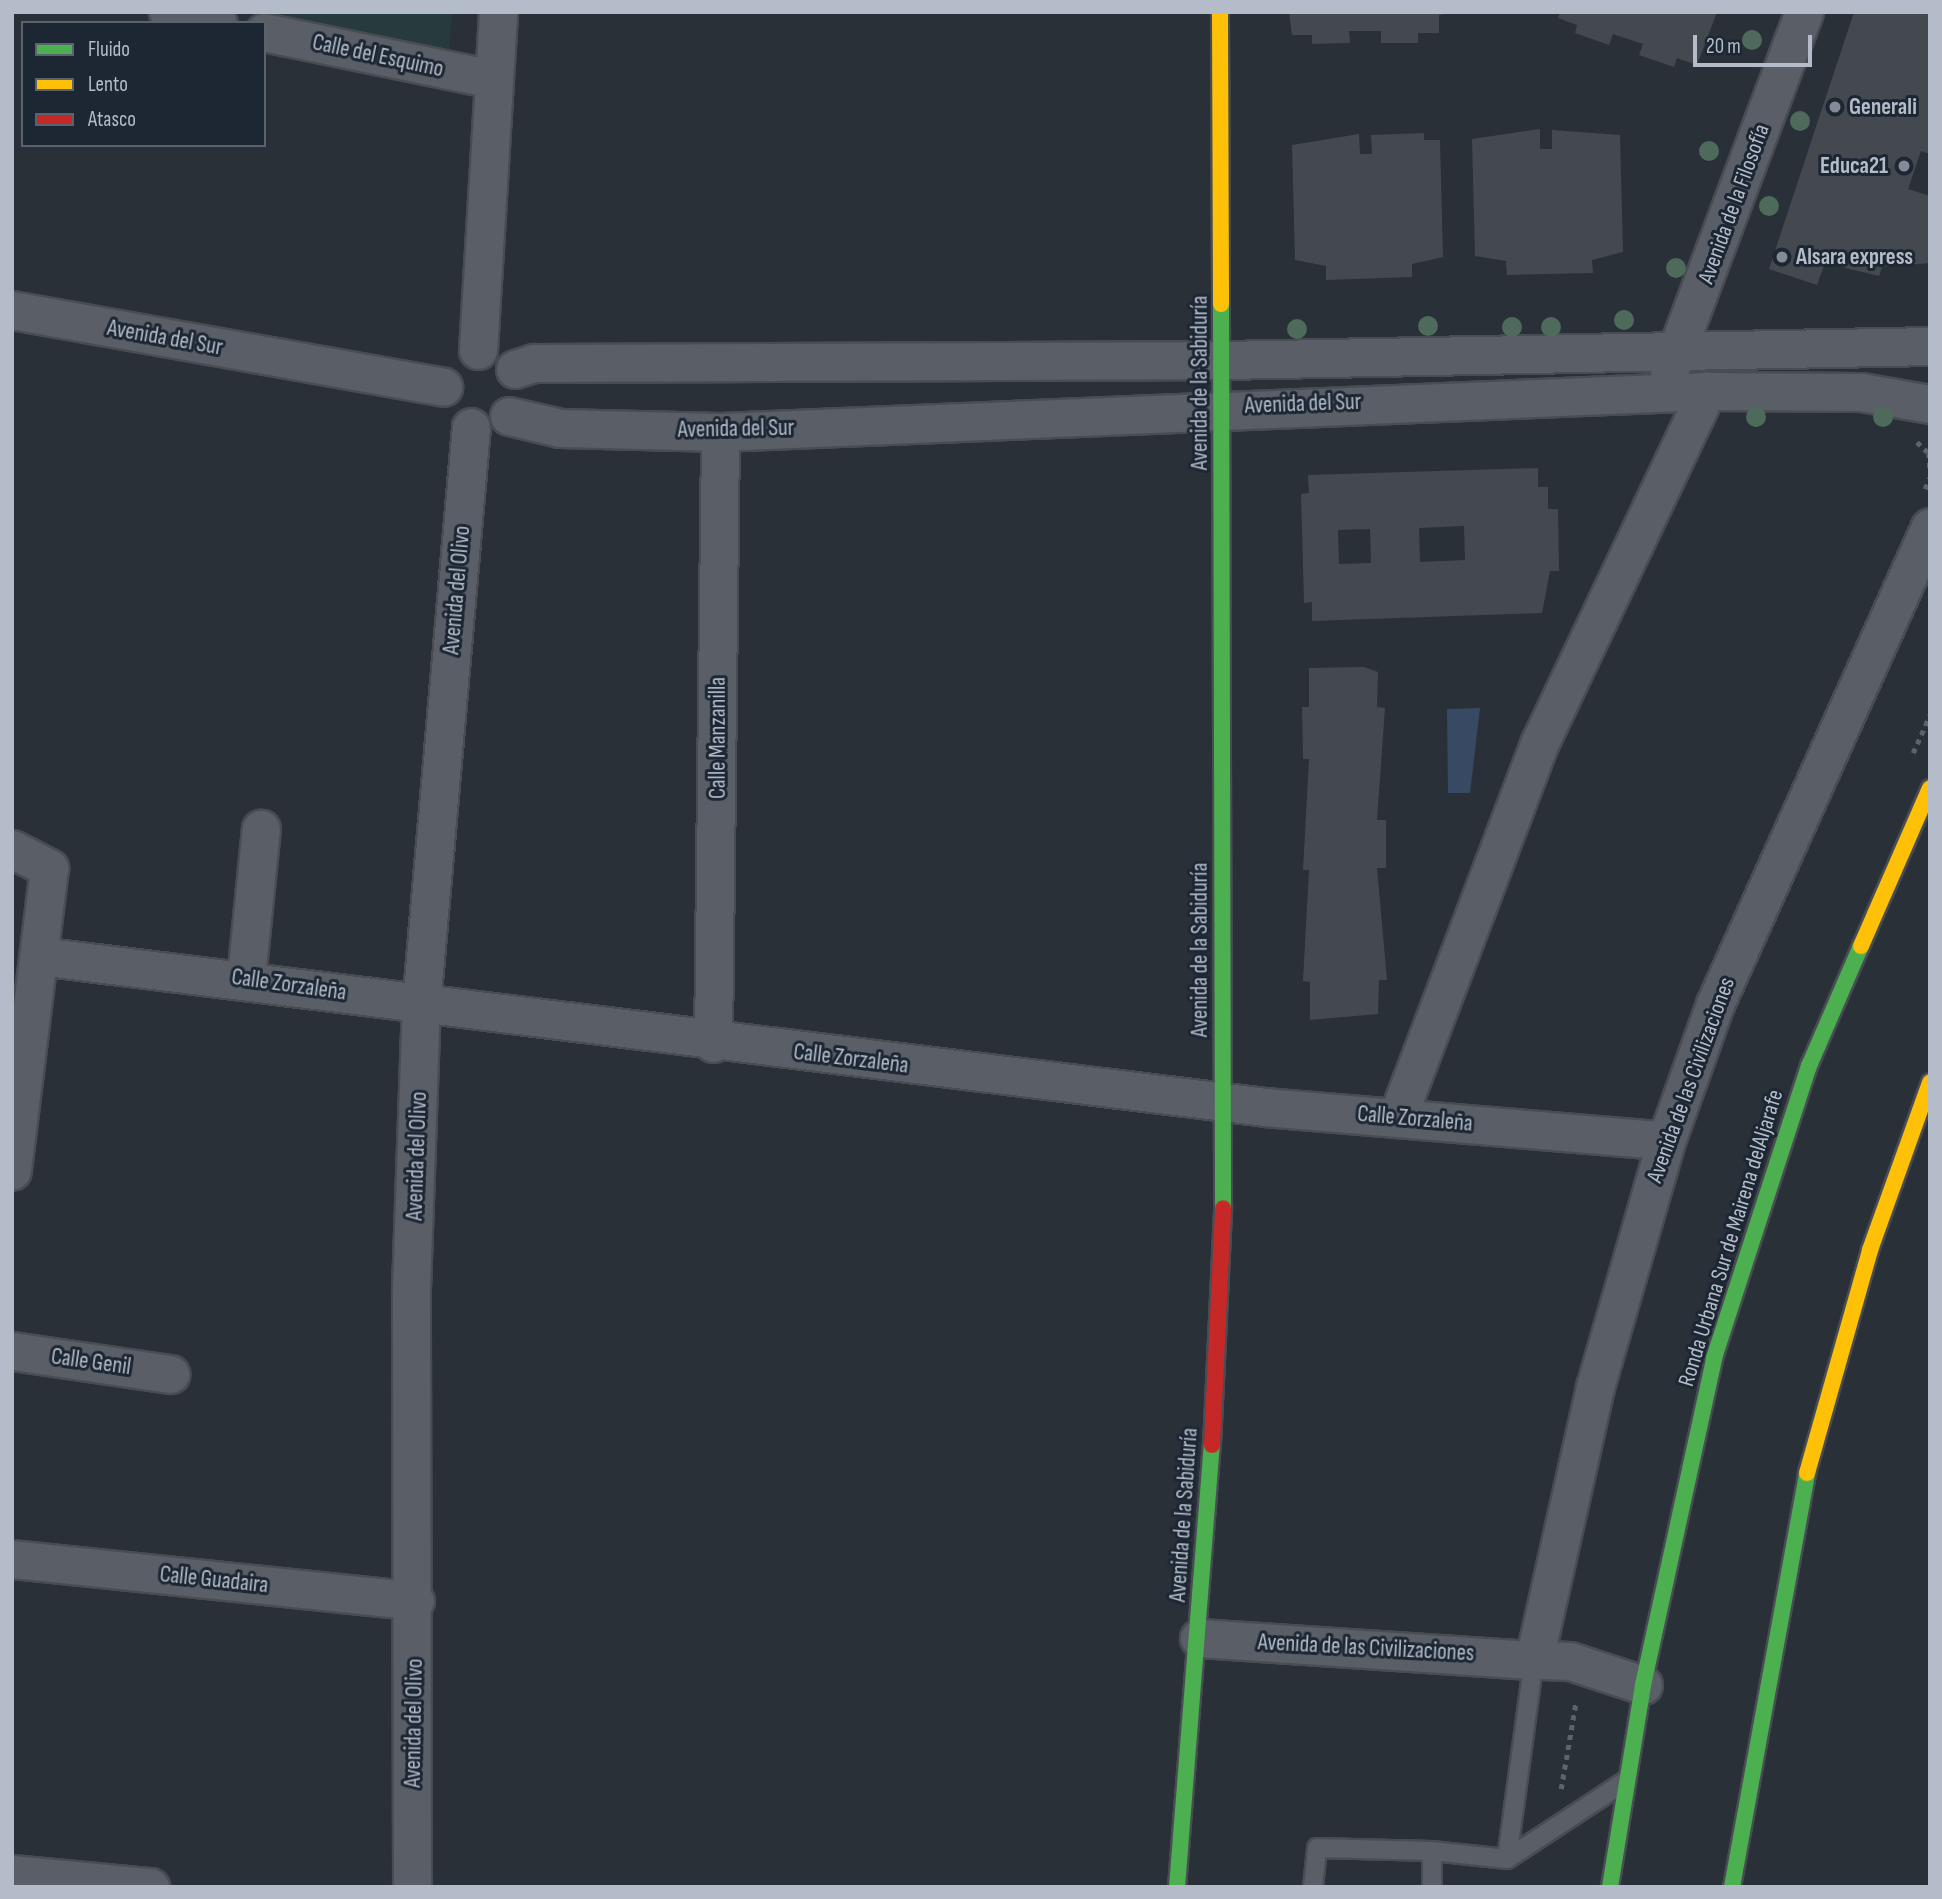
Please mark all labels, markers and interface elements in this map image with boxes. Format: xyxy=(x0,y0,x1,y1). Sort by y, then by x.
legend xyxy=(21,21,266,147)
scale bar xyxy=(1697,21,1816,65)
street label: Calle del Esquimo xyxy=(310,29,446,83)
text: 20 m xyxy=(1706,34,1741,59)
text: Fluido xyxy=(88,37,130,62)
text: Lento xyxy=(88,72,128,97)
place label: Generali xyxy=(1849,93,1917,121)
marker: Generali xyxy=(1827,99,1843,115)
text: Atasco xyxy=(88,107,136,132)
street label: Avenida de la Filosofía xyxy=(1692,120,1776,288)
place label: Educa21 xyxy=(1820,152,1888,180)
marker: Educa21 xyxy=(1894,156,1914,176)
place label: Alsara express xyxy=(1796,243,1913,271)
marker: Alsara express xyxy=(1774,249,1790,265)
street label: Avenida de la Sabiduría xyxy=(1186,296,1214,470)
street label: Avenida del Sur xyxy=(105,314,225,362)
street label: Avenida del Sur xyxy=(1244,388,1362,420)
street label: Avenida del Sur xyxy=(677,414,795,444)
street label: Avenida del Olivo xyxy=(438,524,476,656)
street label: Calle Manzanilla xyxy=(704,677,732,799)
street label: Avenida de la Sabiduría xyxy=(1186,863,1214,1037)
street label: Calle Zorzaleña xyxy=(230,963,348,1007)
street label: Avenida de las Civilizaciones xyxy=(1641,974,1741,1186)
street label: Calle Zorzaleña xyxy=(792,1038,910,1080)
street label: Ronda Urbana Sur de Mairena delAljarafe xyxy=(1673,1086,1789,1390)
street label: Avenida del Olivo xyxy=(401,1091,433,1221)
street label: Calle Zorzaleña xyxy=(1356,1100,1474,1138)
street label: Calle Genil xyxy=(49,1343,133,1381)
street label: Avenida de la Sabiduría xyxy=(1164,1427,1204,1603)
street label: Calle Guadaira xyxy=(158,1561,270,1599)
street label: Avenida de las Civilizaciones xyxy=(1257,1629,1475,1667)
street label: Avenida del Olivo xyxy=(399,1658,429,1788)

